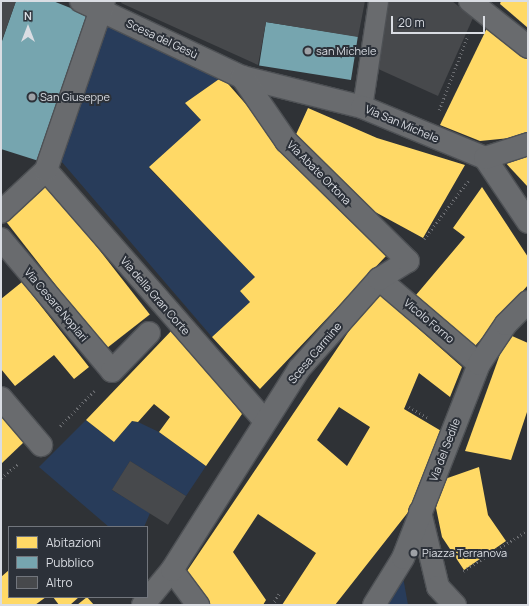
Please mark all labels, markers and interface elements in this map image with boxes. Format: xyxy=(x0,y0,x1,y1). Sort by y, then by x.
north arrow xyxy=(8,8,48,48)
text: N xyxy=(24,8,32,23)
scale bar xyxy=(393,8,487,34)
text: 20 m xyxy=(398,14,425,31)
street label: Scesa del Gesù xyxy=(124,17,200,61)
place label: san Michele xyxy=(316,44,376,58)
marker: san Michele xyxy=(303,46,313,56)
place label: San Giuseppe xyxy=(40,90,110,104)
marker: San Giuseppe xyxy=(27,92,37,102)
street label: Via San Michele xyxy=(363,103,441,145)
street label: Via Abate Ortona xyxy=(284,138,354,208)
street label: Via della Gran Corte xyxy=(118,254,192,338)
street label: Via Cesare Noplari xyxy=(21,266,91,344)
street label: Vicolo Forno xyxy=(401,296,457,346)
street label: Scesa Carmine xyxy=(286,320,344,386)
street label: Via del Sedile xyxy=(427,417,463,483)
legend xyxy=(8,526,148,598)
text: Abitazioni xyxy=(46,534,101,551)
place label: Piazza Terranova xyxy=(422,546,507,560)
marker: Piazza Terranova xyxy=(409,548,419,558)
text: Pubblico xyxy=(46,554,94,571)
text: Altro xyxy=(46,574,73,591)

